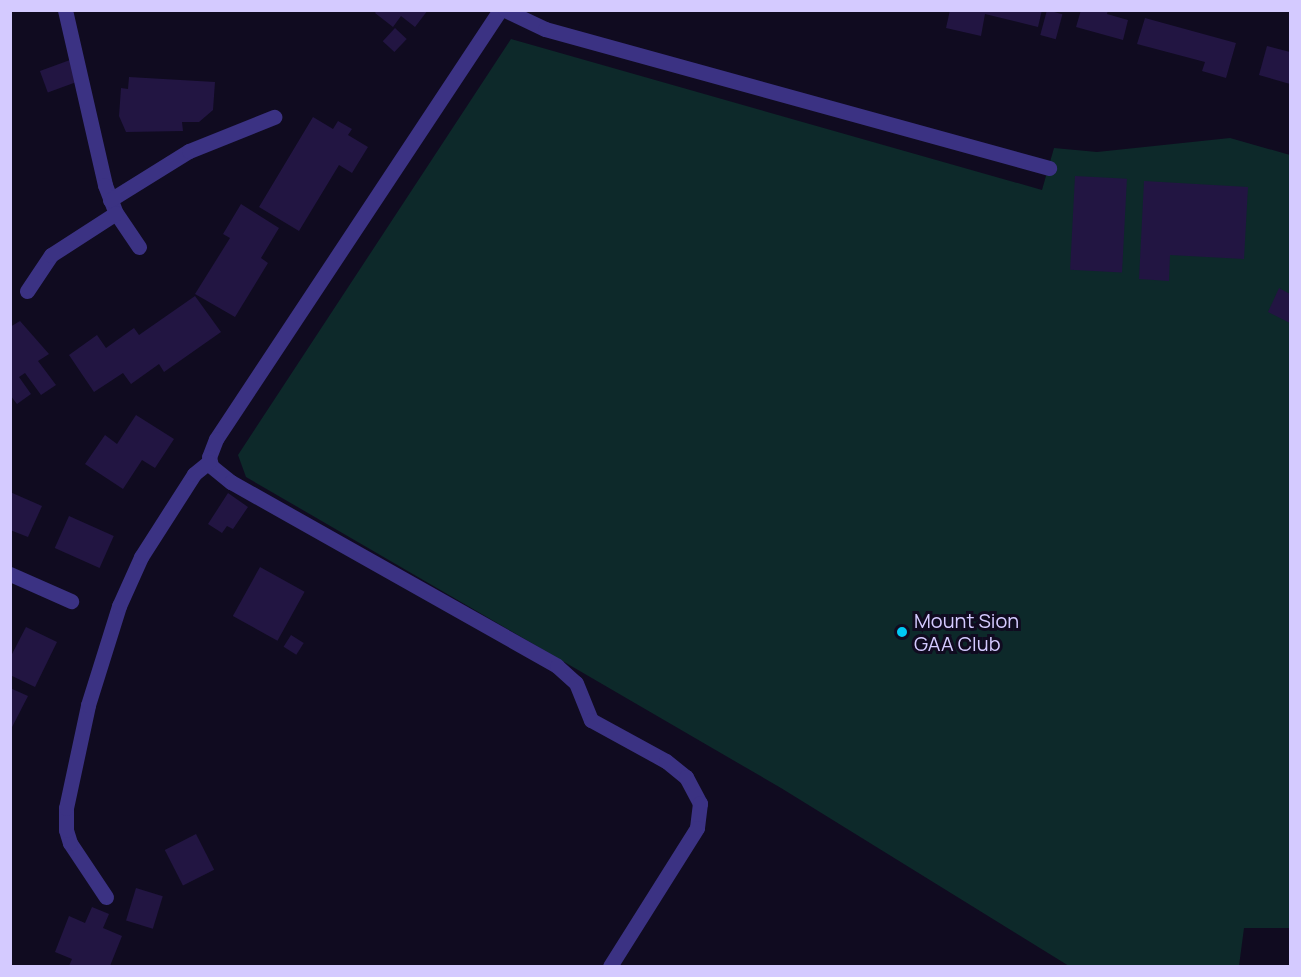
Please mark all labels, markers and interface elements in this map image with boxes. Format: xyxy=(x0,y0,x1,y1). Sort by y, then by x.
place label: Mount Sion GAA Club xyxy=(914,608,1019,655)
marker: Mount Sion GAA Club xyxy=(895,625,909,639)

